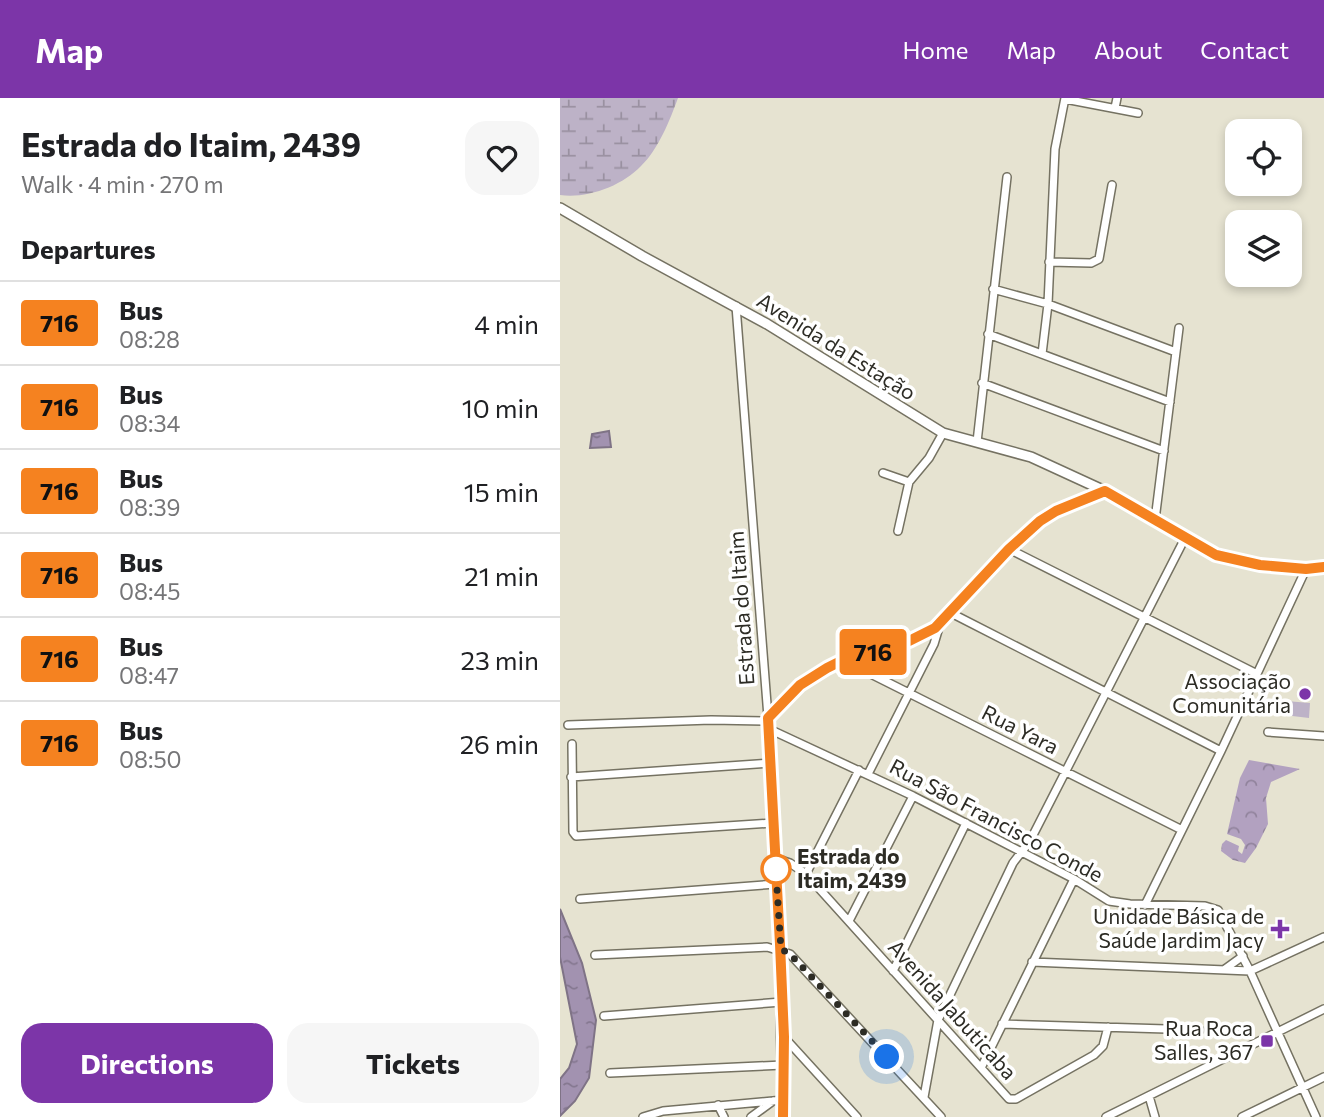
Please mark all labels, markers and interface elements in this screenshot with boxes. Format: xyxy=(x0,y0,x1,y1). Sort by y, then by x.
text: Map xyxy=(35,29,103,70)
text: Home xyxy=(903,35,969,64)
text: Map xyxy=(1007,35,1056,64)
text: About xyxy=(1094,35,1162,64)
text: Contact xyxy=(1200,35,1289,64)
map controls xyxy=(1225,119,1302,287)
button: locate xyxy=(1225,119,1302,196)
button: heart xyxy=(465,121,539,195)
text: Estrada do Itaim, 2439 xyxy=(21,123,361,164)
text: Walk · 4 min · 270 m xyxy=(21,170,224,198)
button: layers xyxy=(1225,210,1302,287)
text: Departures xyxy=(21,233,156,264)
street label: Avenida da Estação xyxy=(753,287,921,405)
text: Bus xyxy=(119,294,163,325)
text: 716 xyxy=(40,308,79,337)
text: 4 min xyxy=(474,308,539,339)
text: 08:28 xyxy=(119,325,180,353)
text: Bus xyxy=(119,378,163,409)
text: 716 xyxy=(40,392,79,421)
text: 10 min xyxy=(462,392,539,423)
text: 08:34 xyxy=(119,409,180,437)
text: Bus xyxy=(119,462,163,493)
text: 716 xyxy=(40,476,79,505)
text: 15 min xyxy=(464,476,539,507)
text: 08:39 xyxy=(119,493,180,521)
street label: Estrada do Itaim xyxy=(723,530,758,686)
text: Bus xyxy=(119,546,163,577)
text: 716 xyxy=(40,560,79,589)
text: 21 min xyxy=(464,560,539,591)
text: 08:45 xyxy=(119,577,180,605)
line badge: 716 xyxy=(833,629,913,675)
text: Bus xyxy=(119,630,163,661)
text: 716 xyxy=(854,637,892,666)
text: 716 xyxy=(40,644,79,673)
text: 23 min xyxy=(461,644,539,675)
text: 08:47 xyxy=(119,661,179,689)
place label: Associação Comunitária xyxy=(1172,668,1291,717)
marker: Associação Comunitária xyxy=(1297,686,1313,702)
street label: Rua Yara xyxy=(978,699,1063,759)
text: Bus xyxy=(119,714,163,745)
text: 716 xyxy=(40,728,79,757)
text: 26 min xyxy=(460,728,539,759)
text: 08:50 xyxy=(119,745,182,773)
street label: Rua São Francisco Conde xyxy=(886,753,1108,887)
place label: Estrada do Itaim, 2439 xyxy=(797,843,907,892)
marker: Estrada do Itaim, 2439 xyxy=(761,854,791,884)
place label: Unidade Básica de Saúde Jardim Jacy xyxy=(1093,903,1264,952)
marker: Unidade Básica de Saúde Jardim Jacy xyxy=(1270,919,1290,939)
street label: Avenida Jabuticaba xyxy=(884,934,1023,1084)
place label: Rua Roca Salles, 367 xyxy=(1154,1015,1253,1064)
button: Directions xyxy=(21,1023,273,1103)
button: Tickets xyxy=(287,1023,539,1103)
marker: Rua Roca Salles, 367 xyxy=(1259,1033,1275,1049)
your location xyxy=(869,1039,904,1074)

